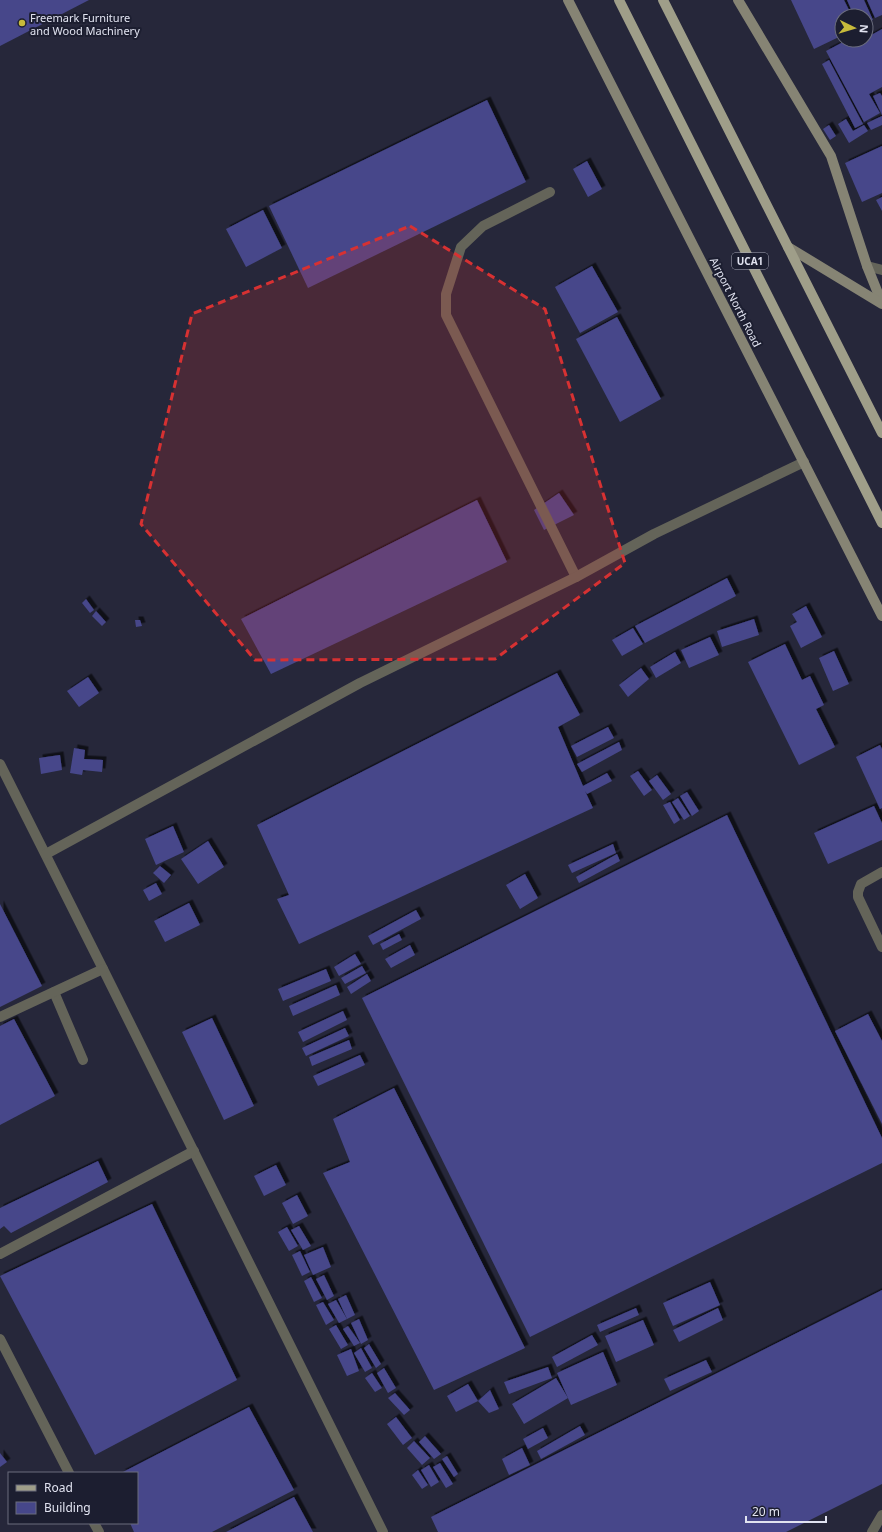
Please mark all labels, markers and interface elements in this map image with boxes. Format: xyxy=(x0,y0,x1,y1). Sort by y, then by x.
north arrow xyxy=(834,8,874,48)
place label: Freemark Furniture and Wood Machinery xyxy=(30,10,140,38)
marker: Freemark Furniture and Wood Machinery xyxy=(17,18,27,28)
text: N xyxy=(857,24,872,34)
road number: UCA1 xyxy=(732,253,768,269)
street label: Airport North Road xyxy=(707,255,765,349)
legend xyxy=(8,1472,138,1524)
text: Road xyxy=(44,1479,73,1496)
scale bar xyxy=(746,1498,826,1524)
text: Building xyxy=(44,1499,91,1516)
text: 20 m xyxy=(752,1503,780,1520)

